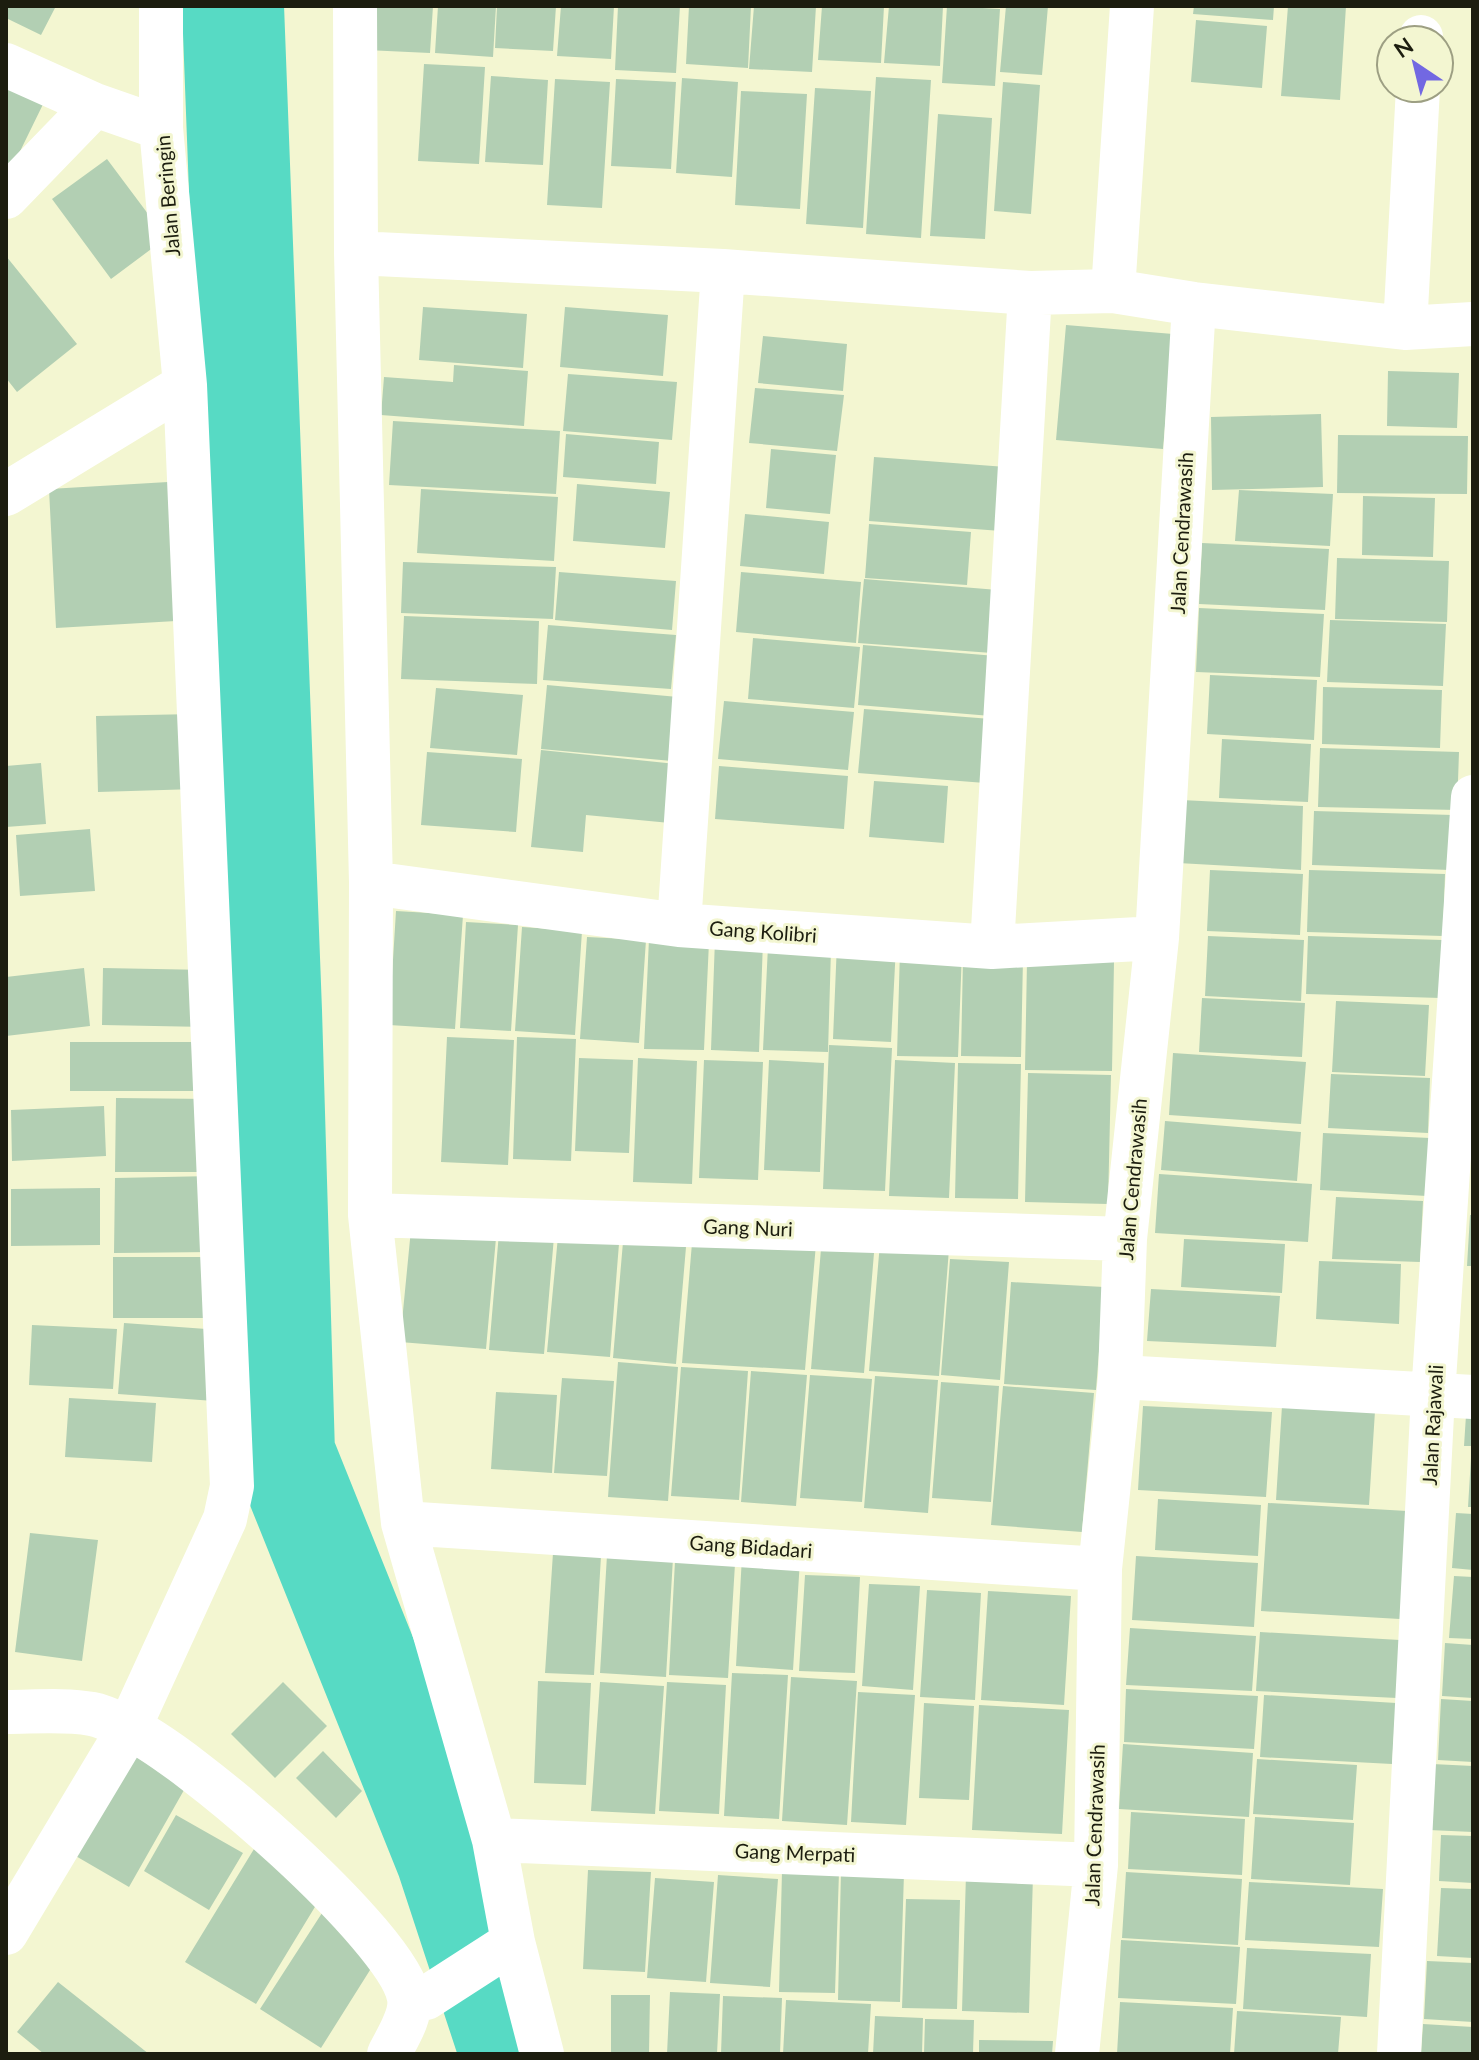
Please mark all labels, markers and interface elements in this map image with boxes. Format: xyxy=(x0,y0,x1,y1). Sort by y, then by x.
north arrow xyxy=(1375,24,1455,104)
text: N xyxy=(1389,31,1418,63)
street label: Jalan Beringin xyxy=(150,134,184,258)
street label: Jalan Cendrawasih xyxy=(1165,451,1197,615)
street label: Gang Kolibri xyxy=(708,915,818,947)
street label: Jalan Cendrawasih xyxy=(1113,1097,1151,1261)
street label: Gang Nuri xyxy=(703,1213,793,1241)
street label: Jalan Rajawali xyxy=(1417,1364,1447,1486)
street label: Gang Bidadari xyxy=(689,1530,813,1562)
street label: Jalan Cendrawasih xyxy=(1079,1744,1109,1906)
street label: Gang Merpati xyxy=(734,1838,856,1866)

